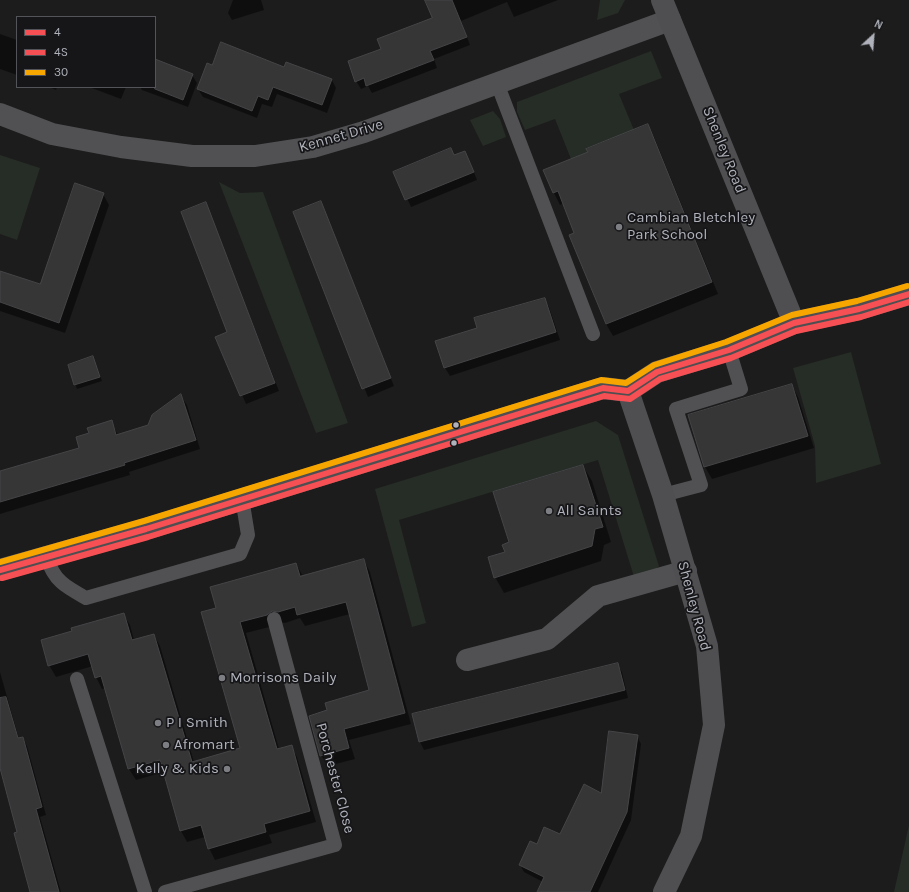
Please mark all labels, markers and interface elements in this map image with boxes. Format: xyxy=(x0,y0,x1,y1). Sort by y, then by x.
legend xyxy=(16,16,156,88)
north arrow xyxy=(853,16,893,56)
text: N xyxy=(872,17,885,32)
text: 4 xyxy=(54,25,61,39)
text: 4S xyxy=(54,45,68,59)
text: 30 xyxy=(54,65,68,79)
street label: Shenley Road xyxy=(698,104,750,196)
street label: Kennet Drive xyxy=(297,115,385,157)
place label: Cambian Bletchley Park School xyxy=(627,209,755,244)
marker: Cambian Bletchley Park School xyxy=(614,222,624,232)
unlabelled marker xyxy=(451,420,461,430)
unlabelled marker xyxy=(449,438,459,448)
place label: All Saints xyxy=(557,502,622,520)
marker: All Saints xyxy=(544,506,554,516)
street label: Shenley Road xyxy=(673,559,715,653)
place label: Morrisons Daily xyxy=(230,669,337,687)
marker: Morrisons Daily xyxy=(217,673,227,683)
place label: P I Smith xyxy=(166,714,228,732)
marker: P I Smith xyxy=(153,718,163,728)
street label: Porchester Close xyxy=(312,721,358,835)
place label: Afromart xyxy=(174,736,235,754)
marker: Afromart xyxy=(161,740,171,750)
place label: Kelly & Kids xyxy=(136,760,219,778)
marker: Kelly & Kids xyxy=(222,764,232,774)

